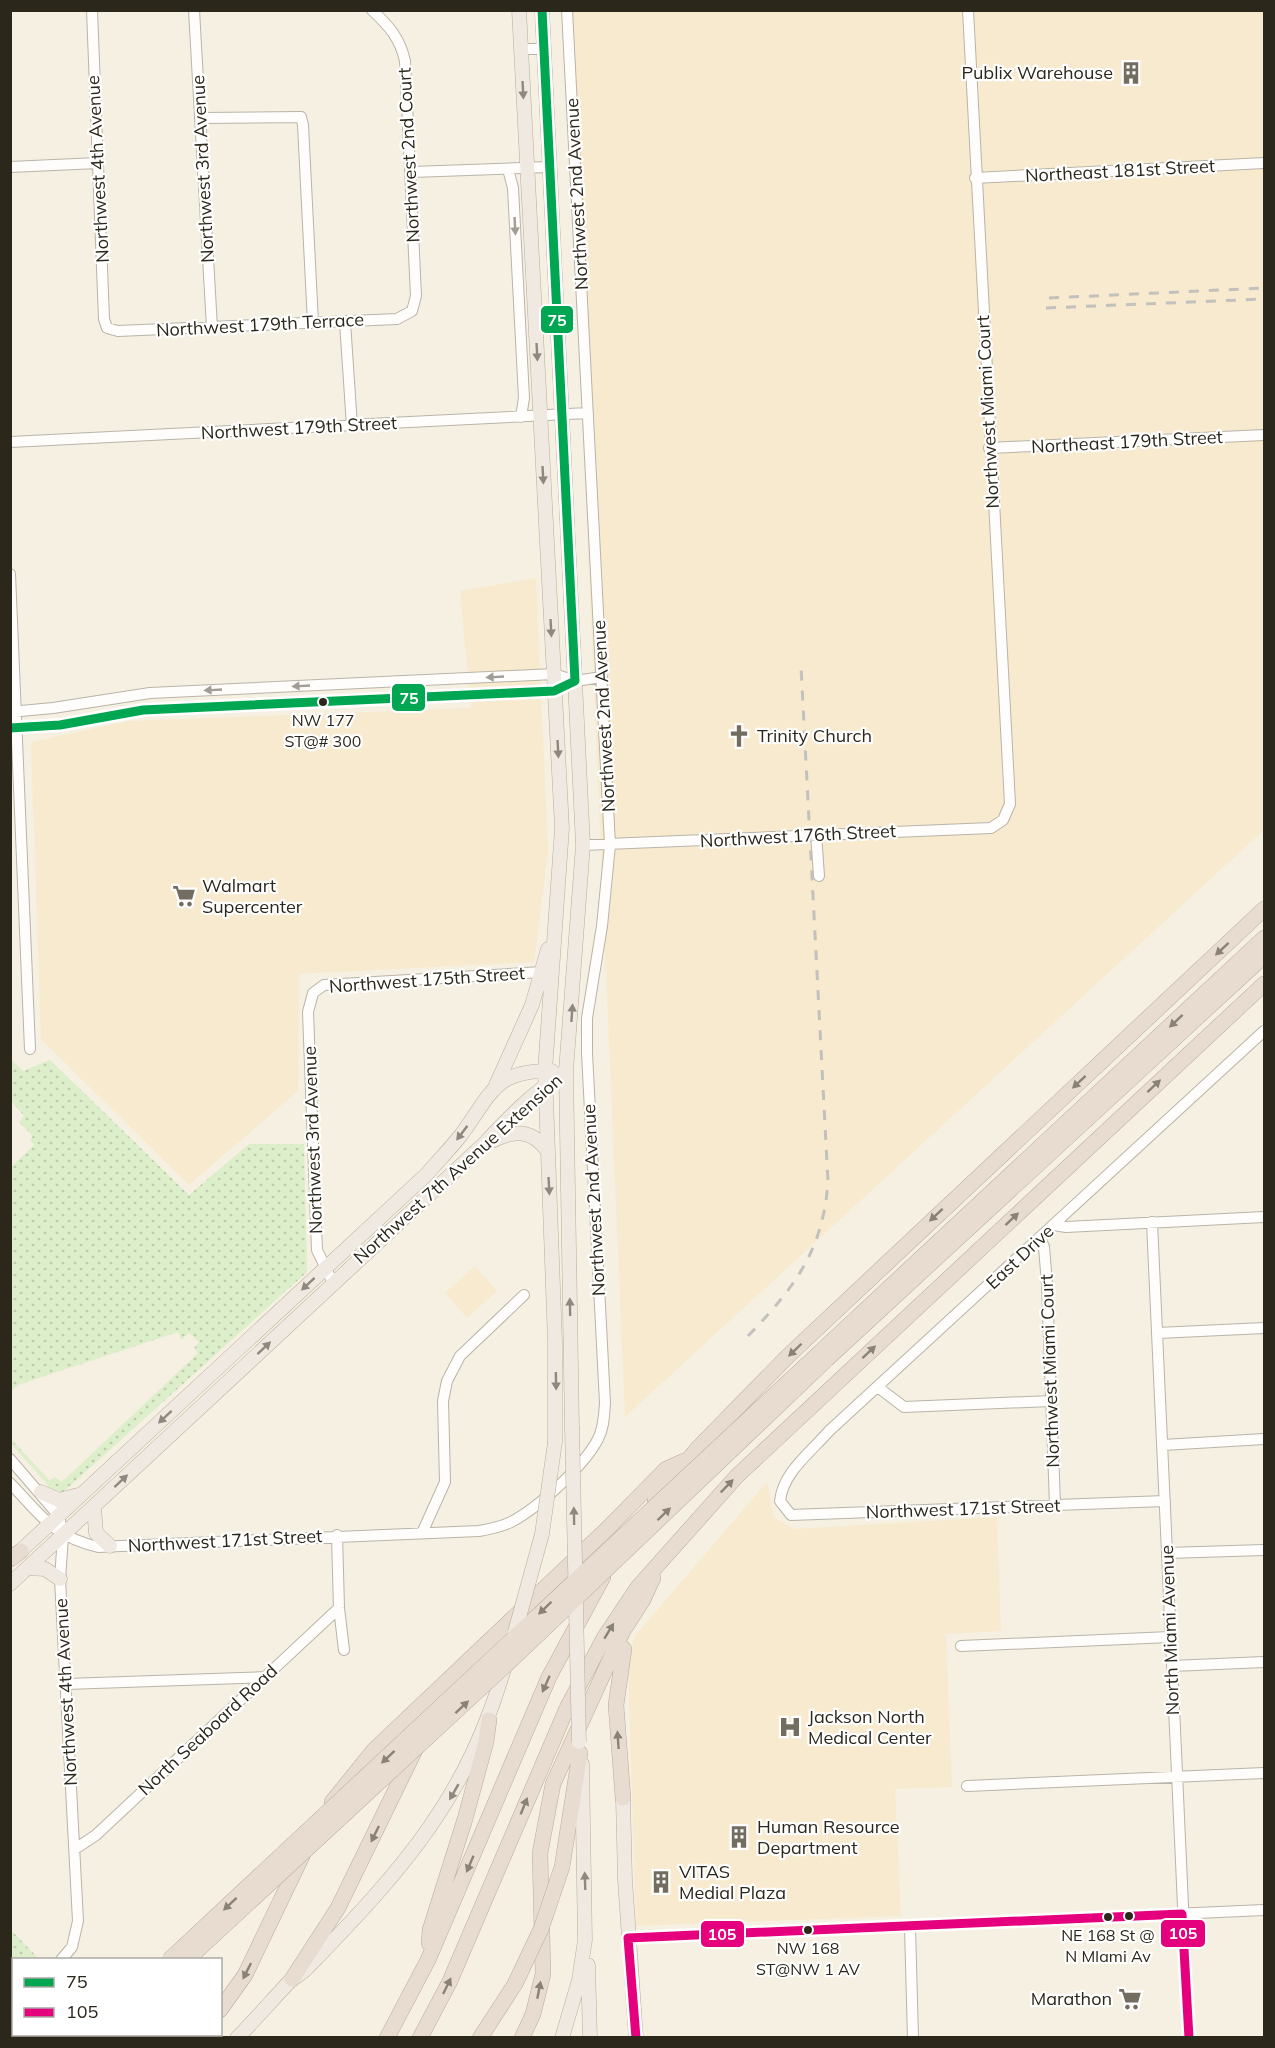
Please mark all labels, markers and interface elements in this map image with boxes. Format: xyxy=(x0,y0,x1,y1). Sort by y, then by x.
building icon: Publix Warehouse xyxy=(1118,60,1144,86)
place label: Publix Warehouse xyxy=(961,61,1113,84)
street label: Northwest 2nd Court xyxy=(392,67,425,243)
street label: Northwest 4th Avenue xyxy=(81,75,114,263)
street label: Northwest 3rd Avenue xyxy=(186,75,219,264)
one-way arrow xyxy=(518,80,527,99)
street label: Northwest 2nd Avenue xyxy=(560,97,593,291)
street label: Northeast 181st Street xyxy=(1024,154,1215,187)
one-way arrow xyxy=(511,217,520,236)
line badge: 75 xyxy=(540,305,574,334)
street label: Northwest 179th Terrace xyxy=(155,308,365,341)
text: 75 xyxy=(547,310,567,330)
street label: Northwest Miami Court xyxy=(971,315,1004,509)
one-way arrow xyxy=(532,343,541,362)
street label: Northwest 179th Street xyxy=(200,411,398,444)
street label: Northeast 179th Street xyxy=(1031,425,1223,458)
one-way arrow xyxy=(539,465,548,484)
one-way arrow xyxy=(547,619,556,638)
street label: Northwest 2nd Avenue xyxy=(587,619,620,813)
one-way arrow xyxy=(486,673,505,682)
one-way arrow xyxy=(291,682,310,691)
line badge: 75 xyxy=(391,683,426,712)
one-way arrow xyxy=(203,686,222,695)
text: 75 xyxy=(399,688,419,708)
marker: NW 177 ST@# 300 xyxy=(317,696,329,708)
place label: NW 177 ST@# 300 xyxy=(285,710,361,751)
church icon: Trinity Church xyxy=(726,723,752,749)
place label: Trinity Church xyxy=(757,724,872,747)
one-way arrow xyxy=(553,740,562,759)
street label: Northwest 176th Street xyxy=(699,819,897,852)
place label: Walmart Supercenter xyxy=(202,874,303,918)
supermarket icon: Walmart Supercenter xyxy=(171,883,197,909)
one-way arrow xyxy=(1215,942,1229,956)
street label: Northwest 175th Street xyxy=(328,961,526,998)
one-way arrow xyxy=(567,1004,576,1023)
one-way arrow xyxy=(1168,1014,1183,1028)
street label: Northwest 3rd Avenue xyxy=(298,1046,327,1234)
street label: Northwest 7th Avenue Extension xyxy=(348,1069,567,1269)
one-way arrow xyxy=(1072,1075,1087,1088)
one-way arrow xyxy=(1147,1079,1162,1093)
street label: Northwest 2nd Avenue xyxy=(577,1103,610,1297)
one-way arrow xyxy=(455,1125,468,1141)
one-way arrow xyxy=(545,1176,554,1195)
one-way arrow xyxy=(929,1208,944,1222)
one-way arrow xyxy=(1004,1212,1019,1226)
street label: East Drive xyxy=(981,1219,1058,1294)
street label: Northwest Miami Court xyxy=(1035,1274,1064,1468)
one-way arrow xyxy=(301,1277,315,1291)
one-way arrow xyxy=(565,1297,575,1316)
one-way arrow xyxy=(256,1341,271,1355)
one-way arrow xyxy=(789,1342,803,1356)
one-way arrow xyxy=(861,1346,876,1359)
one-way arrow xyxy=(551,1371,561,1390)
one-way arrow xyxy=(158,1410,173,1424)
one-way arrow xyxy=(114,1475,128,1489)
one-way arrow xyxy=(720,1478,734,1493)
street label: Northwest 171st Street xyxy=(865,1494,1061,1523)
one-way arrow xyxy=(569,1506,579,1525)
one-way arrow xyxy=(656,1507,671,1521)
street label: Northwest 171st Street xyxy=(127,1524,323,1557)
street label: North Miami Avenue xyxy=(1155,1545,1184,1716)
street label: Northwest 4th Avenue xyxy=(49,1598,82,1786)
one-way arrow xyxy=(538,1601,552,1615)
one-way arrow xyxy=(603,1623,614,1639)
street label: North Seaboard Road xyxy=(133,1659,282,1800)
one-way arrow xyxy=(541,1676,550,1693)
one-way arrow xyxy=(454,1700,468,1714)
place label: Jackson North Medical Center xyxy=(808,1705,932,1749)
hospital icon: Jackson North Medical Center xyxy=(777,1714,803,1740)
one-way arrow xyxy=(613,1731,622,1750)
one-way arrow xyxy=(380,1750,395,1764)
one-way arrow xyxy=(449,1784,460,1800)
one-way arrow xyxy=(519,1797,529,1815)
place label: Human Resource Department xyxy=(757,1815,900,1859)
building icon: Human Resource Department xyxy=(726,1824,752,1850)
one-way arrow xyxy=(370,1825,379,1842)
one-way arrow xyxy=(465,1855,474,1873)
place label: VITAS Medial Plaza xyxy=(679,1860,786,1904)
building icon: VITAS Medial Plaza xyxy=(648,1869,674,1895)
one-way arrow xyxy=(580,1872,590,1891)
one-way arrow xyxy=(222,1897,237,1911)
unlabelled marker xyxy=(1123,1910,1135,1922)
marker: NE 168 St @ N MIami Av xyxy=(1102,1911,1114,1923)
line badge: 105 xyxy=(1160,1919,1206,1948)
line badge: 105 xyxy=(700,1920,745,1948)
text: 105 xyxy=(1169,1923,1198,1943)
text: 105 xyxy=(708,1924,737,1944)
marker: NW 168 ST@NW 1 AV xyxy=(802,1924,814,1936)
place label: NE 168 St @ N MIami Av xyxy=(1061,1925,1155,1966)
place label: NW 168 ST@NW 1 AV xyxy=(756,1938,861,1979)
legend xyxy=(12,1958,222,2036)
one-way arrow xyxy=(242,1962,252,1979)
text: 75 xyxy=(66,1970,88,1993)
one-way arrow xyxy=(443,1977,452,1994)
one-way arrow xyxy=(535,1980,544,1999)
supermarket icon: Marathon xyxy=(1117,1986,1143,2012)
place label: Marathon xyxy=(1031,1987,1112,2010)
text: 105 xyxy=(66,2000,99,2023)

